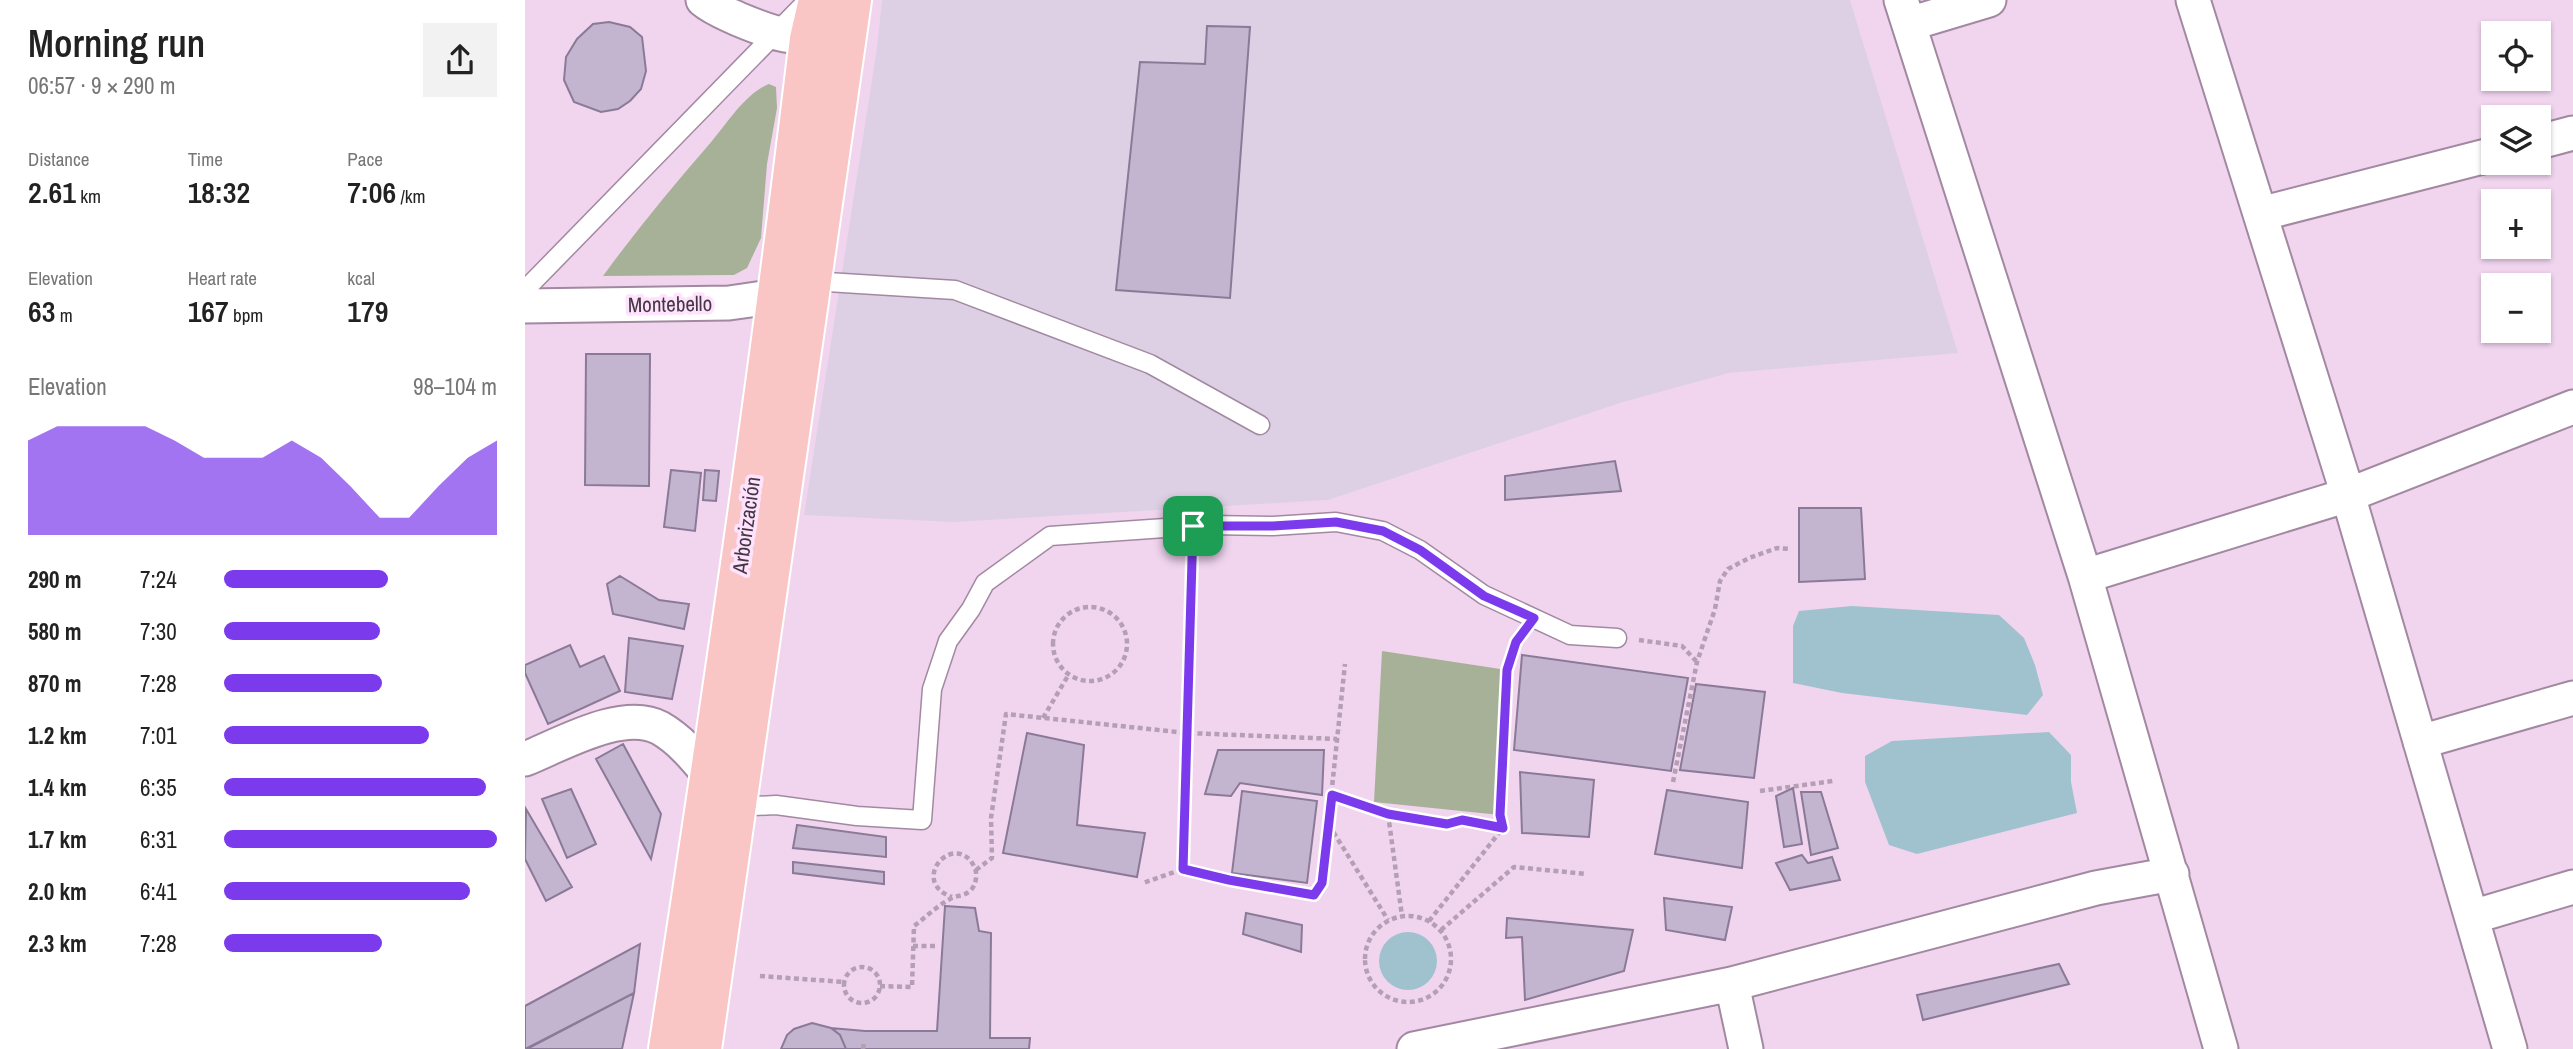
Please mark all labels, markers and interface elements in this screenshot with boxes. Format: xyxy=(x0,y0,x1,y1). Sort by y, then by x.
text: Morning run xyxy=(28,18,205,69)
map controls xyxy=(2481,21,2551,343)
button: locate xyxy=(2481,21,2551,91)
button: share xyxy=(423,23,497,97)
text: 06:57 · 9 × 290 m xyxy=(28,70,175,101)
button: layers xyxy=(2481,105,2551,175)
text: Distance xyxy=(28,146,89,172)
text: Time xyxy=(188,146,223,172)
text: Pace xyxy=(347,146,383,172)
text: 2.61 xyxy=(28,172,76,212)
text: 18:32 xyxy=(188,172,250,212)
text: 7:06 xyxy=(347,172,396,212)
text: km xyxy=(76,183,101,209)
text: /km xyxy=(396,183,426,209)
button: + xyxy=(2481,189,2551,259)
text: Elevation xyxy=(28,265,93,291)
text: Heart rate xyxy=(188,265,257,291)
text: kcal xyxy=(347,265,375,291)
button: − xyxy=(2481,273,2551,343)
street label: Montebello xyxy=(628,289,712,319)
text: 63 xyxy=(28,291,55,331)
text: 167 xyxy=(188,291,229,331)
text: 179 xyxy=(347,291,388,331)
text: m xyxy=(55,302,73,328)
text: bpm xyxy=(229,302,263,328)
text: Elevation xyxy=(28,371,107,402)
text: 98–104 m xyxy=(413,371,497,402)
street label: Arborización xyxy=(725,475,767,576)
pin xyxy=(1163,496,1223,556)
icon: arrive xyxy=(1174,507,1212,545)
text: 290 m xyxy=(28,564,81,595)
text: 7:24 xyxy=(140,564,177,595)
text: 580 m xyxy=(28,616,81,647)
text: 7:30 xyxy=(140,616,177,647)
text: 870 m xyxy=(28,668,81,699)
text: 7:28 xyxy=(140,668,177,699)
text: 1.2 km xyxy=(28,720,87,751)
text: 7:01 xyxy=(140,720,177,751)
text: 1.4 km xyxy=(28,772,87,803)
text: 6:35 xyxy=(140,772,177,803)
text: 1.7 km xyxy=(28,824,87,855)
text: 6:31 xyxy=(140,824,177,855)
text: 2.0 km xyxy=(28,876,87,907)
text: 6:41 xyxy=(140,876,177,907)
text: 2.3 km xyxy=(28,928,87,959)
text: 7:28 xyxy=(140,928,177,959)

